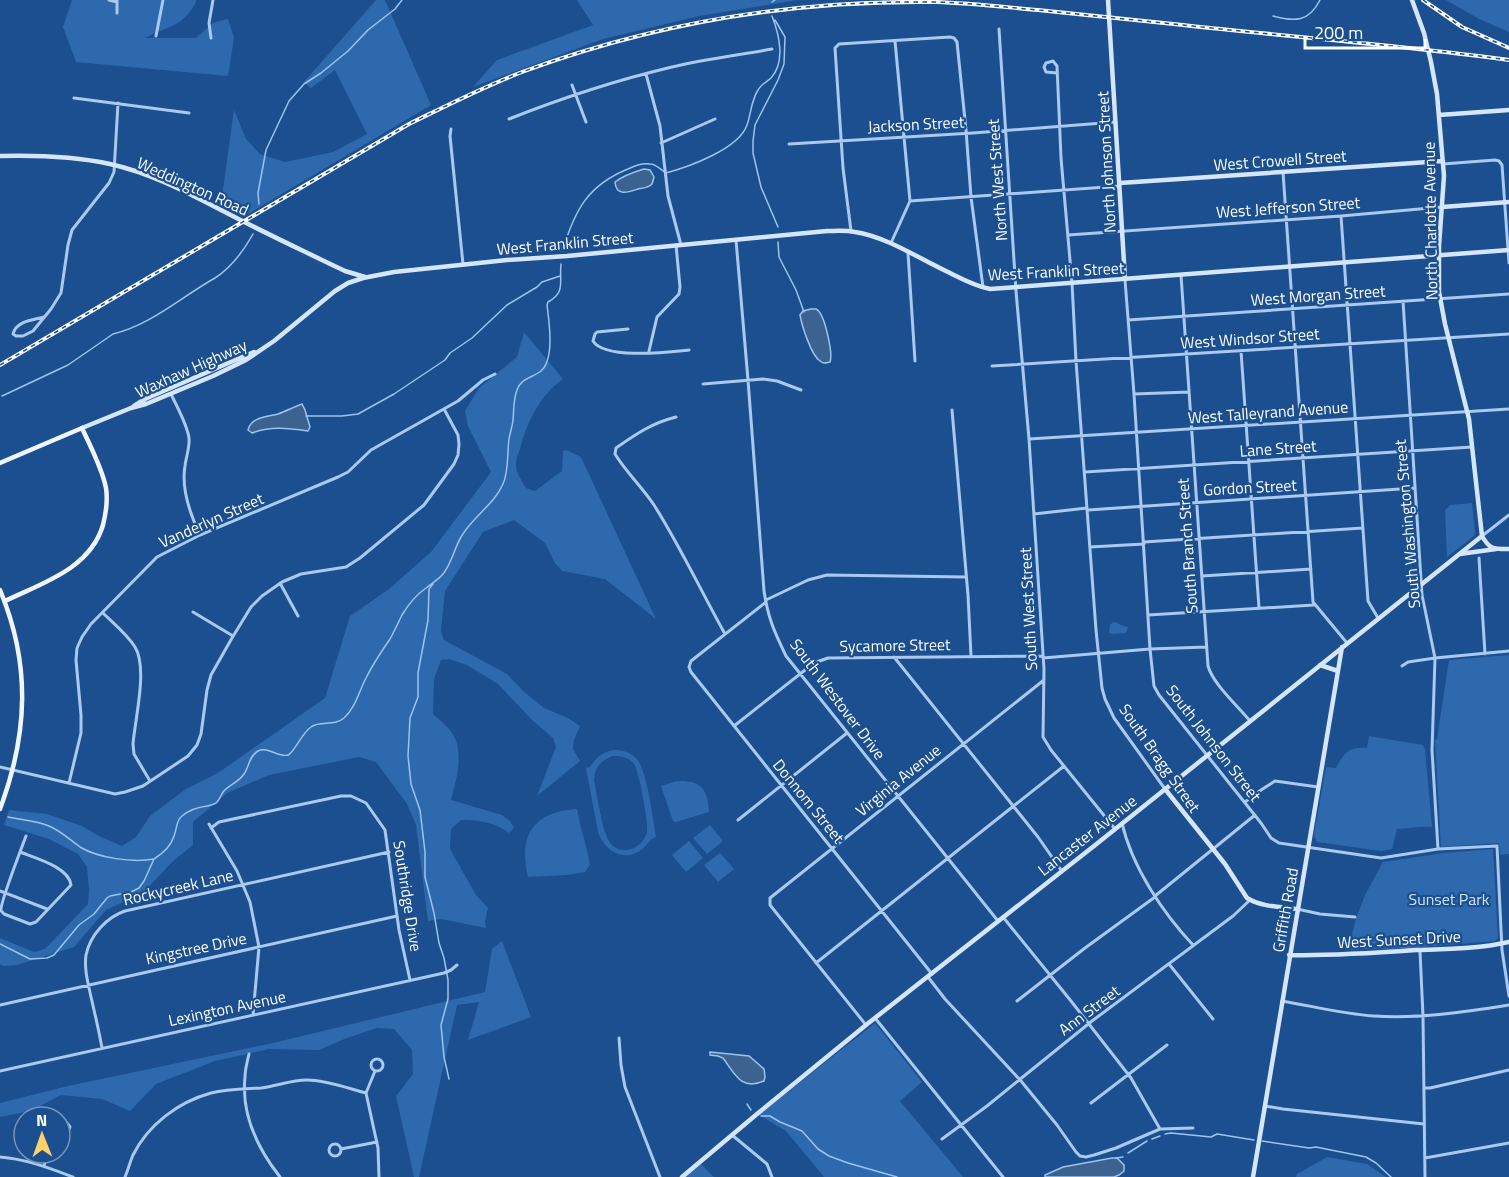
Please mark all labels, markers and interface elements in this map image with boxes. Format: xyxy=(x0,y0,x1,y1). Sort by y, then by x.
scale bar xyxy=(1305,12,1425,50)
text: 200 m xyxy=(1314,19,1363,46)
street label: North Johnson Street xyxy=(1090,90,1122,233)
street label: Jackson Street xyxy=(867,109,965,139)
street label: North West Street xyxy=(981,118,1013,242)
street label: North Charlotte Avenue xyxy=(1417,142,1443,300)
street label: West Crowell Street xyxy=(1213,143,1348,177)
street label: Weddington Road xyxy=(133,151,253,221)
street label: West Jefferson Street xyxy=(1215,190,1361,224)
street label: West Franklin Street xyxy=(496,225,635,261)
street label: West Franklin Street xyxy=(987,255,1125,287)
street label: West Morgan Street xyxy=(1250,278,1387,312)
street label: West Windsor Street xyxy=(1180,321,1321,355)
street label: Waxhaw Highway xyxy=(131,332,251,403)
street label: West Talleyrand Avenue xyxy=(1187,394,1349,430)
street label: Lane Street xyxy=(1239,433,1318,463)
street label: South Washington Street xyxy=(1388,438,1426,609)
street label: Gordon Street xyxy=(1202,473,1298,501)
street label: South Branch Street xyxy=(1170,477,1204,615)
street label: Vanderlyn Street xyxy=(155,486,268,554)
street label: South West Street xyxy=(1013,547,1043,671)
street label: Sycamore Street xyxy=(839,632,951,658)
street label: South Westover Drive xyxy=(784,633,892,765)
street label: South Johnson Street xyxy=(1161,679,1268,807)
street label: South Bragg Street xyxy=(1113,699,1207,818)
street label: Virginia Avenue xyxy=(850,738,946,822)
street label: Donnom Street xyxy=(767,754,851,849)
street label: Lancaster Avenue xyxy=(1033,789,1141,881)
street label: Southridge Drive xyxy=(387,839,429,953)
street label: Rockycreek Lane xyxy=(121,863,235,911)
street label: Griffith Road xyxy=(1266,866,1304,954)
park label: Sunset Park xyxy=(1409,887,1490,911)
street label: West Sunset Drive xyxy=(1337,924,1461,954)
street label: Kingstree Drive xyxy=(143,926,249,970)
street label: Ann Street xyxy=(1053,979,1125,1041)
street label: Lexington Avenue xyxy=(166,984,288,1032)
north arrow xyxy=(12,1105,72,1165)
text: N xyxy=(36,1108,47,1132)

